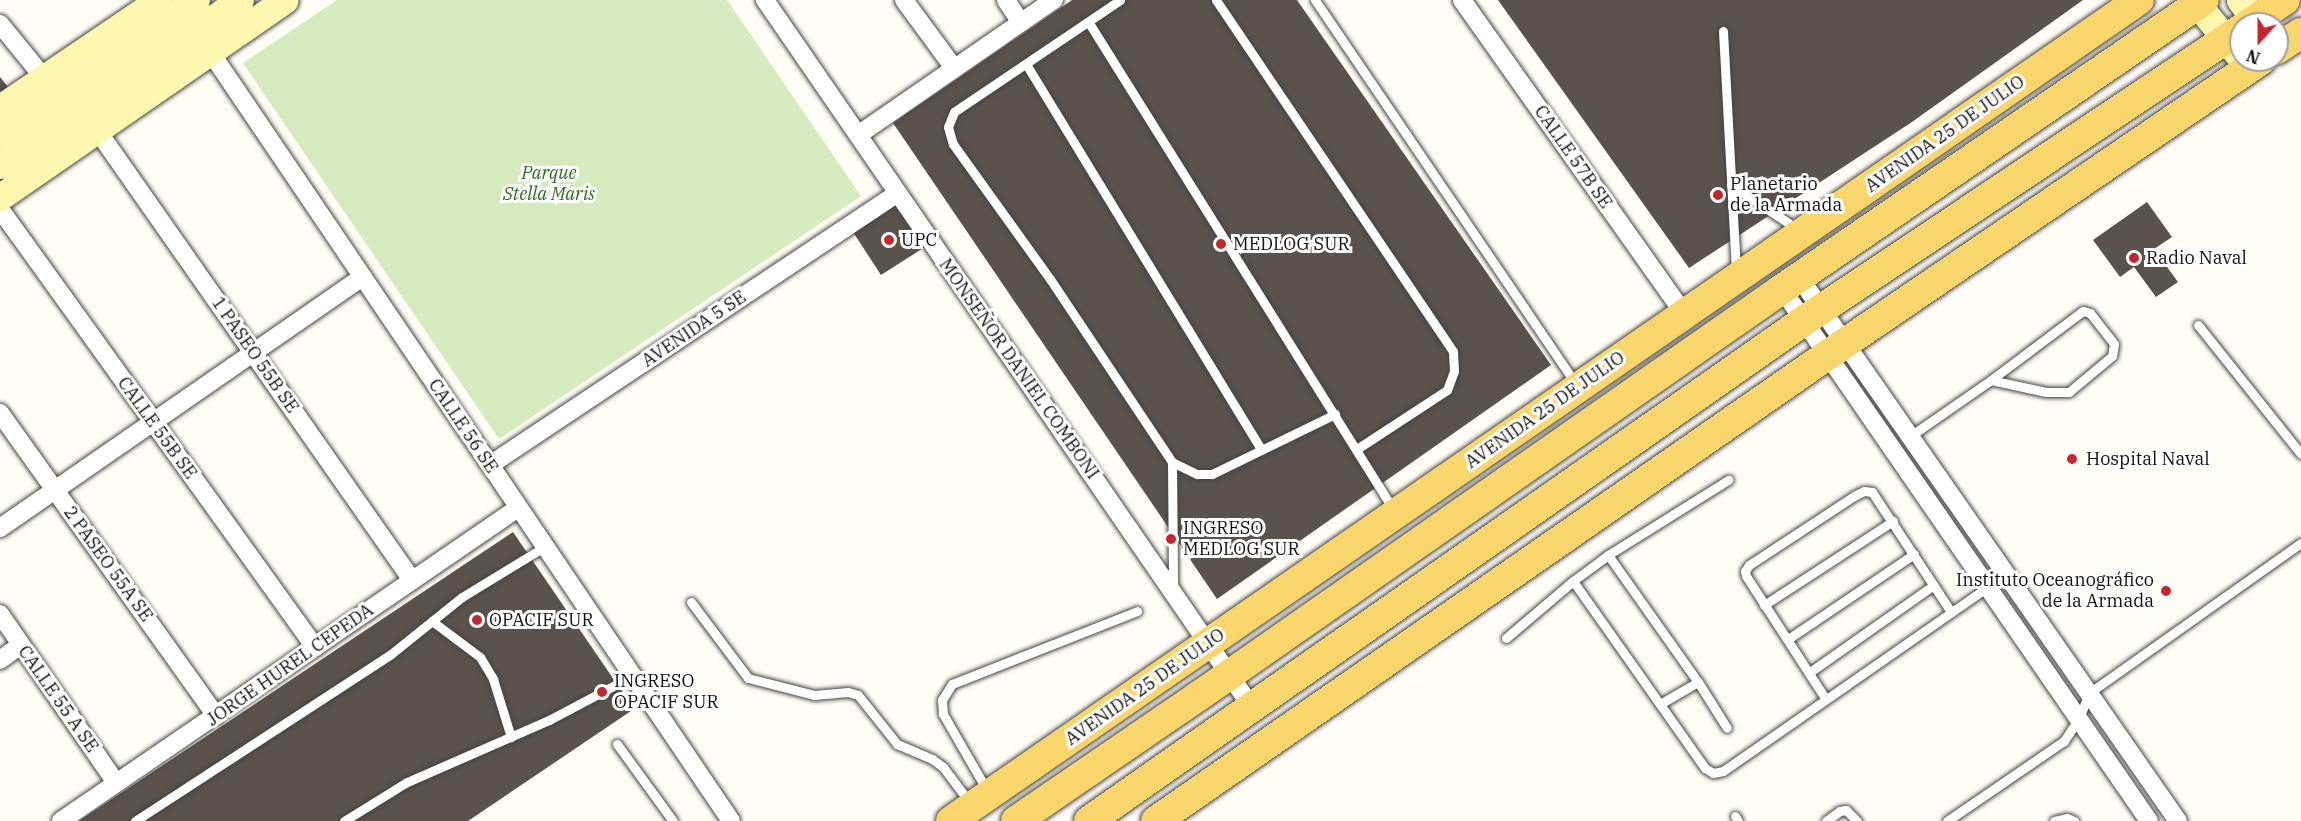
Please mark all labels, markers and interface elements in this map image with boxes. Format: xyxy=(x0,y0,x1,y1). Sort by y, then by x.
north arrow xyxy=(2229,12,2289,72)
text: N xyxy=(2244,45,2263,69)
street label: AVENIDA 25 DE JULIO xyxy=(1861,71,2029,197)
street label: CALLE 57B SE xyxy=(1530,101,1616,213)
park label: Parque Stella Maris xyxy=(503,163,595,206)
place label: Planetario de la Armada xyxy=(1730,174,1842,216)
marker: Planetario de la Armada xyxy=(1711,188,1725,202)
place label: UPC xyxy=(901,229,937,251)
marker: UPC xyxy=(882,233,896,247)
place label: MEDLOG SUR xyxy=(1233,233,1349,255)
marker: MEDLOG SUR xyxy=(1214,237,1228,251)
place label: Radio Naval xyxy=(2146,247,2247,269)
marker: Radio Naval xyxy=(2127,251,2141,265)
street label: MONSEÑOR DANIEL COMBONI xyxy=(934,255,1104,483)
street label: AVENIDA 5 SE xyxy=(638,286,750,372)
street label: 1 PASEO 55B SE xyxy=(207,293,303,417)
street label: AVENIDA 25 DE JULIO xyxy=(1461,347,1629,473)
street label: CALLE 55B SE xyxy=(113,373,201,483)
street label: CALLE 56 SE xyxy=(424,375,502,477)
place label: Hospital Naval xyxy=(2086,448,2210,470)
marker: Hospital Naval xyxy=(2063,450,2081,468)
street label: 2 PASEO 55A SE xyxy=(59,502,157,626)
place label: INGRESO MEDLOG SUR xyxy=(1183,518,1299,560)
marker: INGRESO MEDLOG SUR xyxy=(1164,532,1178,546)
place label: Instituto Oceanográfico de la Armada xyxy=(1956,570,2154,612)
marker: Instituto Oceanográfico de la Armada xyxy=(2159,584,2173,598)
street label: JORGE HUREL CEPEDA xyxy=(203,599,377,731)
place label: OPACIF SUR xyxy=(489,609,593,631)
marker: OPACIF SUR xyxy=(470,613,484,627)
street label: AVENIDA 25 DE JULIO xyxy=(1061,624,1229,750)
street label: CALLE 55 A SE xyxy=(13,641,103,757)
place label: INGRESO OPACIF SUR xyxy=(614,671,718,714)
marker: INGRESO OPACIF SUR xyxy=(595,685,609,699)

